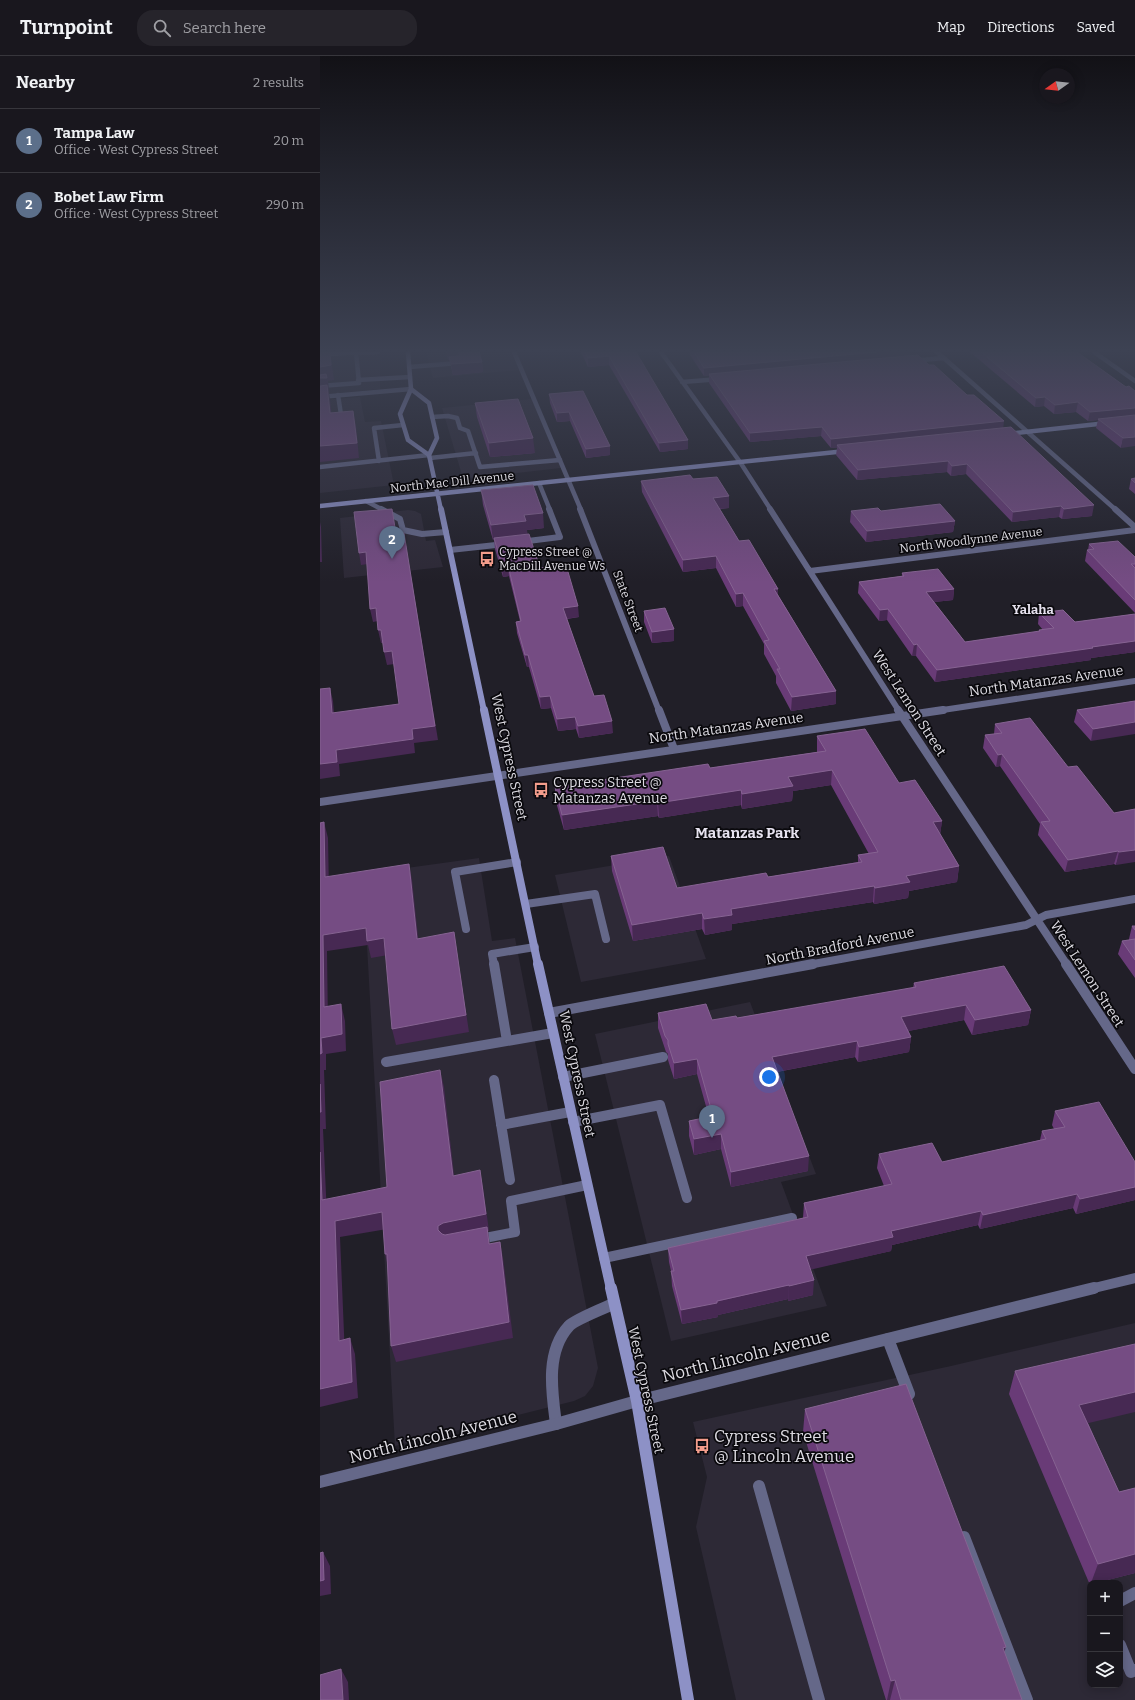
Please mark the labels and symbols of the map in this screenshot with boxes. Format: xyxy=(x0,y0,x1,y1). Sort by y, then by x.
north arrow xyxy=(1039,68,1075,104)
street label: North Mac Dill Avenue xyxy=(389,469,515,495)
street label: North Woodlynne Avenue xyxy=(899,524,1043,556)
pin: 2 xyxy=(379,526,405,559)
place label: Cypress Street @ MacDill Avenue Ws xyxy=(499,545,606,573)
bus stop icon: Cypress Street @ MacDill Avenue Ws xyxy=(478,550,496,568)
street label: State Street xyxy=(610,568,646,634)
district label: Yalaha xyxy=(1012,602,1054,617)
street label: West Lemon Street xyxy=(868,647,950,759)
street label: North Matanzas Avenue xyxy=(968,662,1124,700)
street label: West Cypress Street xyxy=(487,692,531,822)
street label: North Matanzas Avenue xyxy=(648,709,804,747)
place label: Cypress Street @ Matanzas Avenue xyxy=(553,774,667,807)
bus stop icon: Cypress Street @ Matanzas Avenue xyxy=(532,781,550,799)
district label: Matanzas Park xyxy=(695,824,799,842)
street label: West Lemon Street xyxy=(1046,918,1128,1030)
street label: North Bradford Avenue xyxy=(764,923,916,969)
street label: West Cypress Street xyxy=(555,1009,599,1139)
your location xyxy=(759,1067,779,1087)
pin: 1 xyxy=(699,1105,725,1138)
street label: West Cypress Street xyxy=(624,1325,668,1455)
street label: North Lincoln Avenue xyxy=(660,1325,832,1387)
street label: North Lincoln Avenue xyxy=(347,1406,519,1468)
place label: Cypress Street @ Lincoln Avenue xyxy=(714,1426,854,1467)
bus stop icon: Cypress Street @ Lincoln Avenue xyxy=(693,1437,711,1455)

